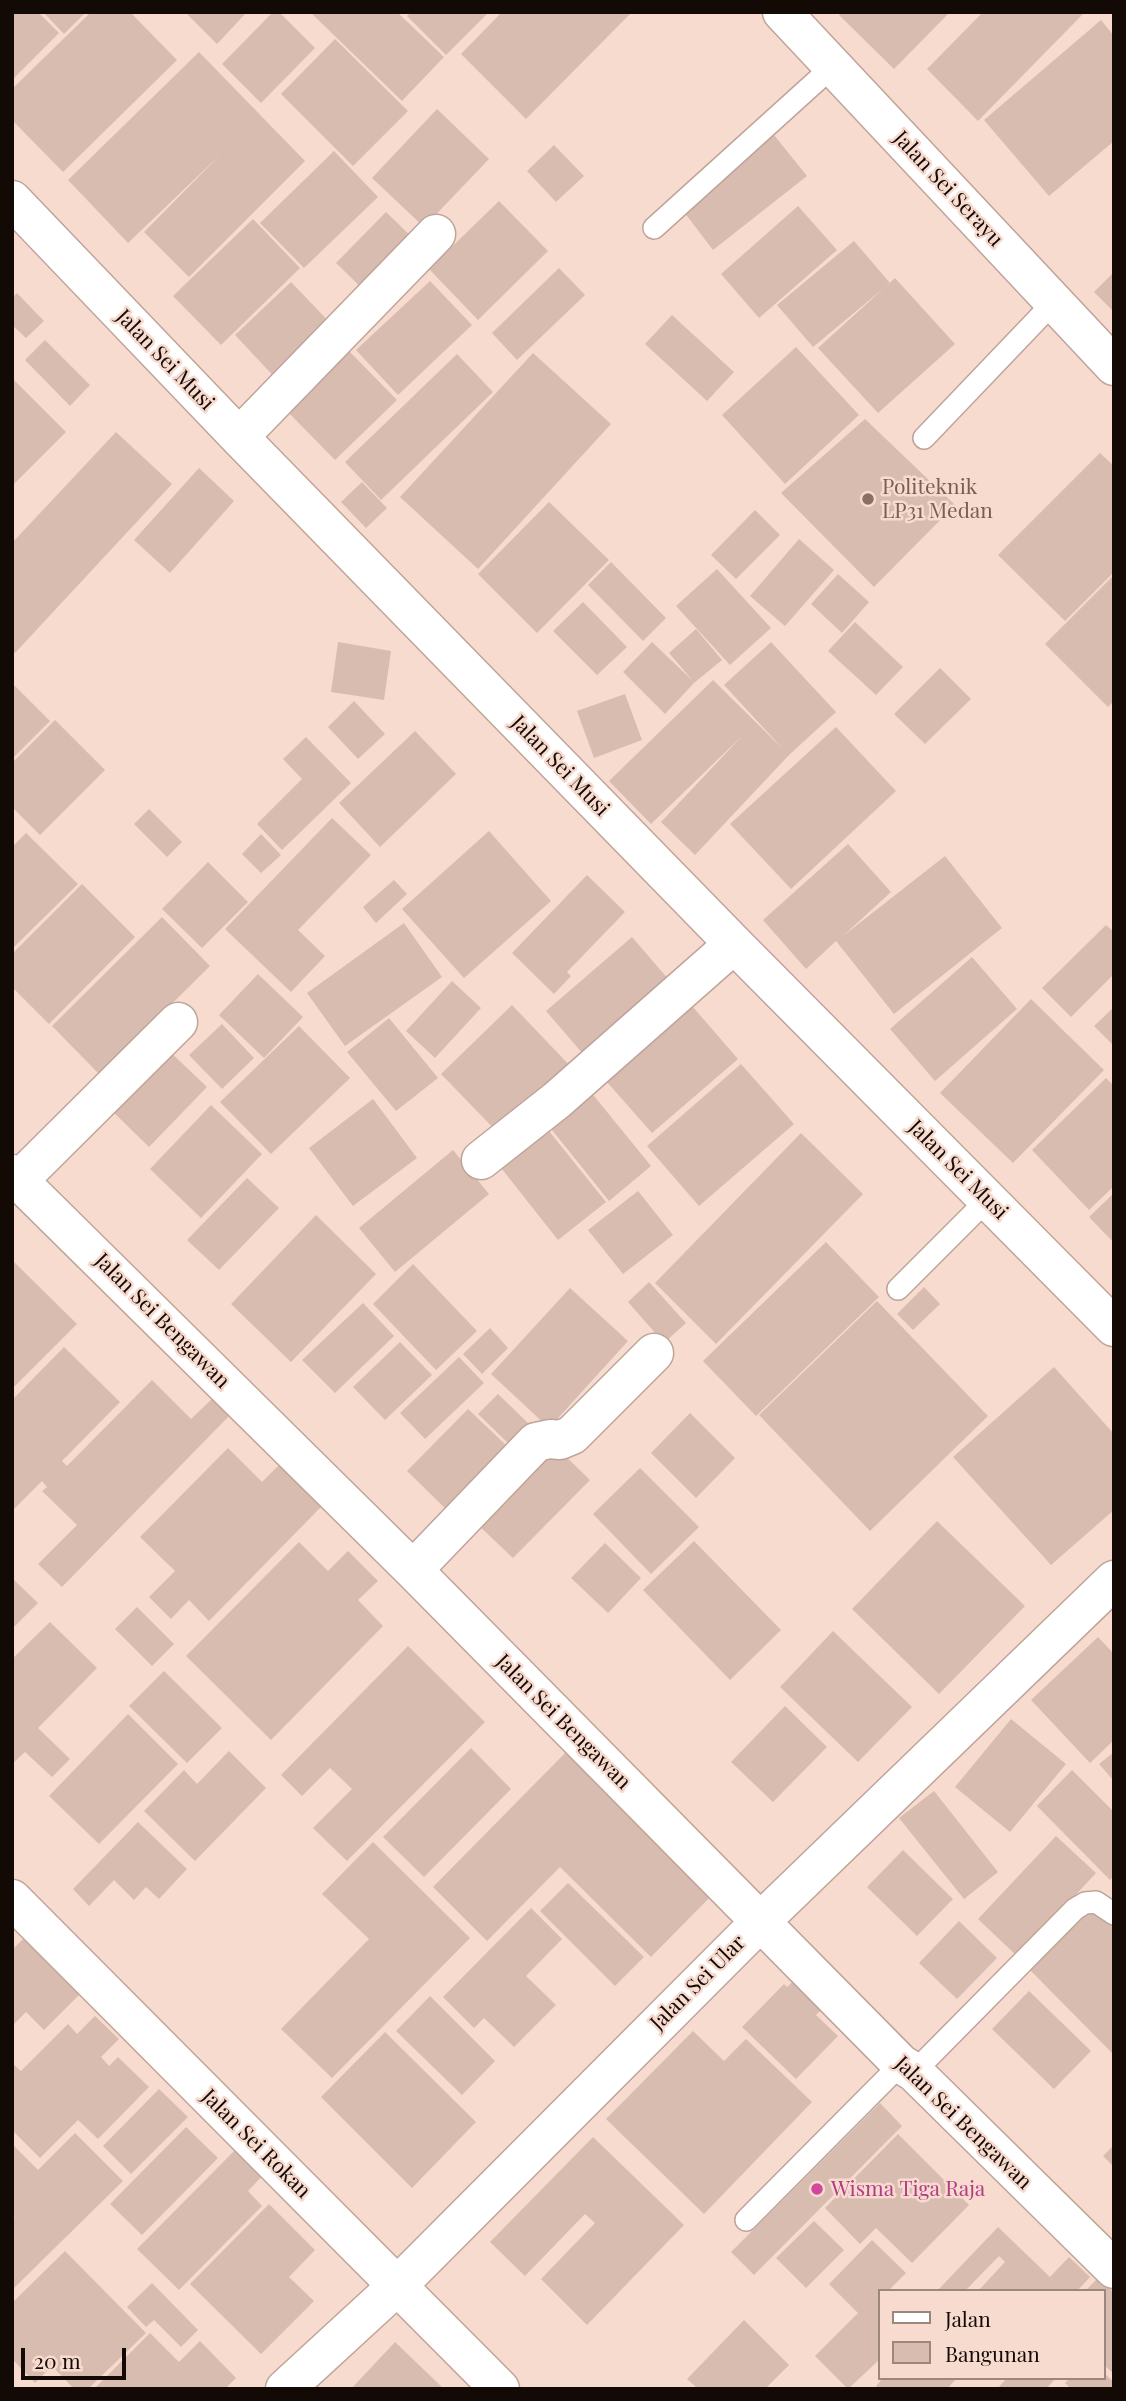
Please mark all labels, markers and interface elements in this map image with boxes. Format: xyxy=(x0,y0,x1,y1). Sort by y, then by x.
street label: Jalan Sei Serayu xyxy=(888,126,1008,252)
street label: Jalan Sei Musi xyxy=(111,304,219,416)
place label: Politeknik LP31 Medan xyxy=(882,474,993,524)
marker: Politeknik LP31 Medan xyxy=(860,491,876,507)
street label: Jalan Sei Musi xyxy=(506,710,614,822)
street label: Jalan Sei Musi xyxy=(903,1115,1013,1225)
street label: Jalan Sei Bengawan xyxy=(89,1248,235,1394)
street label: Jalan Sei Bengawan xyxy=(490,1649,636,1795)
street label: Jalan Sei Ular xyxy=(645,1930,751,2036)
street label: Jalan Sei Bengawan xyxy=(889,2051,1037,2195)
street label: Jalan Sei Rokan xyxy=(196,2084,316,2204)
place label: Wisma Tiga Raja xyxy=(831,2176,985,2202)
marker: Wisma Tiga Raja xyxy=(809,2181,825,2197)
legend xyxy=(878,2289,1105,2380)
text: Jalan xyxy=(945,2304,991,2332)
scale bar xyxy=(24,2334,130,2378)
text: Bangunan xyxy=(945,2339,1040,2367)
text: 20 m xyxy=(34,2346,81,2374)

